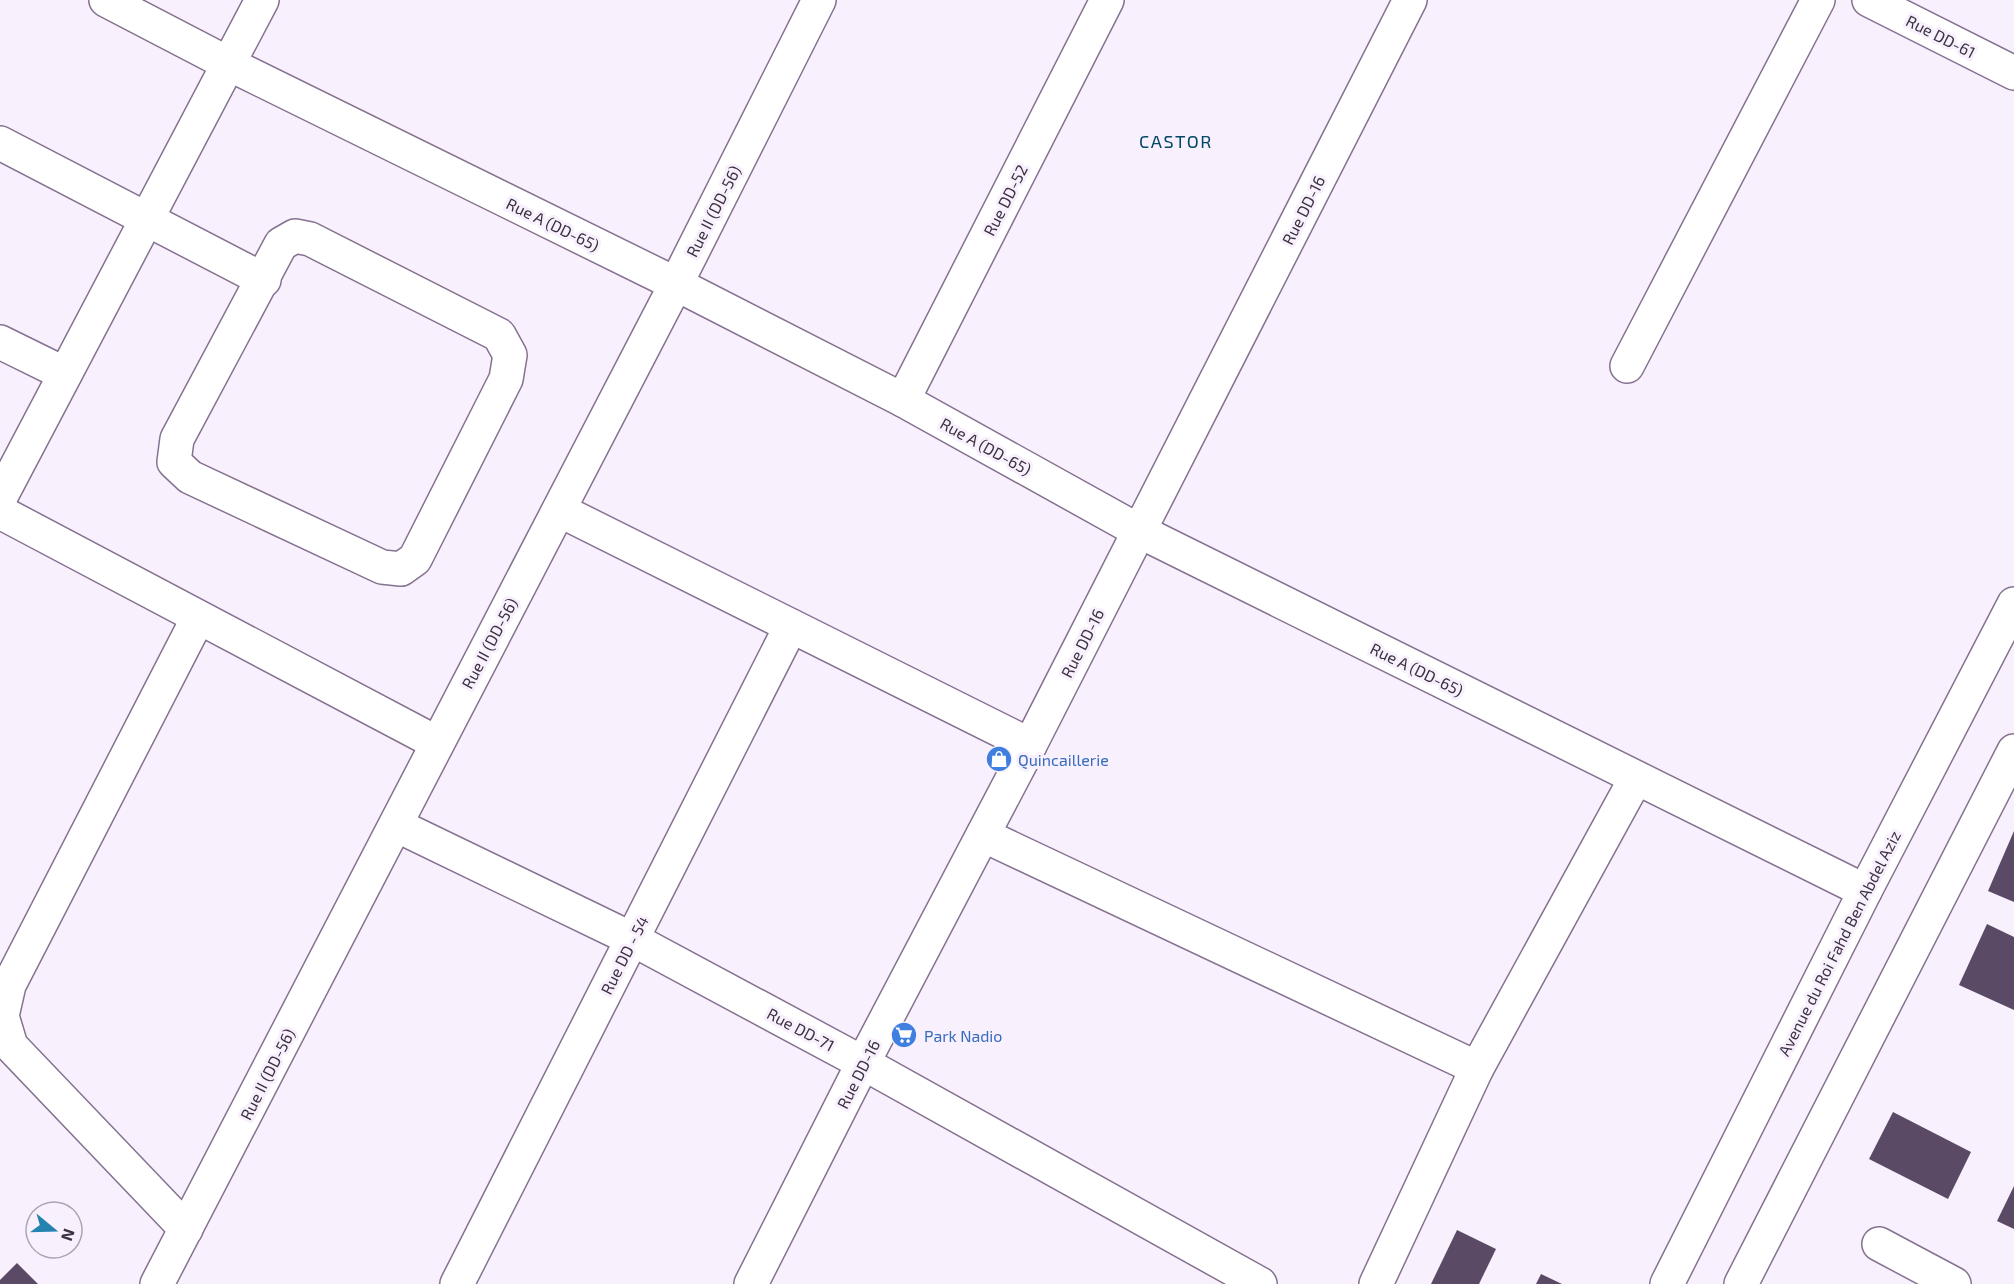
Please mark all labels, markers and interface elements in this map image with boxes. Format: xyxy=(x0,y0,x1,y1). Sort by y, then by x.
street label: Rue DD-61 xyxy=(1903,10,1979,62)
district label: CASTOR xyxy=(1139,130,1213,152)
street label: Rue DD-52 xyxy=(979,161,1031,239)
street label: Rue II (DD-56) xyxy=(682,162,744,260)
street label: Rue DD-16 xyxy=(1278,172,1328,248)
street label: Rue A (DD-65) xyxy=(503,193,603,255)
street label: Rue A (DD-65) xyxy=(937,413,1035,479)
street label: Rue II (DD-56) xyxy=(457,594,521,692)
street label: Rue DD-16 xyxy=(1057,605,1107,681)
street label: Rue A (DD-65) xyxy=(1367,638,1467,700)
shop icon: Quincaillerie xyxy=(984,744,1014,774)
place label: Quincaillerie xyxy=(1018,750,1109,770)
street label: Avenue du Roi Fahd Ben Abdel Aziz xyxy=(1774,827,1904,1059)
street label: Rue DD - 54 xyxy=(596,913,652,997)
street label: Rue DD-71 xyxy=(764,1003,838,1055)
supermarket icon: Park Nadio xyxy=(889,1020,919,1050)
street label: Rue II (DD-56) xyxy=(236,1025,298,1123)
place label: Park Nadio xyxy=(924,1026,1002,1045)
street label: Rue DD-16 xyxy=(833,1036,883,1112)
north arrow xyxy=(24,1200,84,1260)
text: N xyxy=(58,1226,80,1244)

